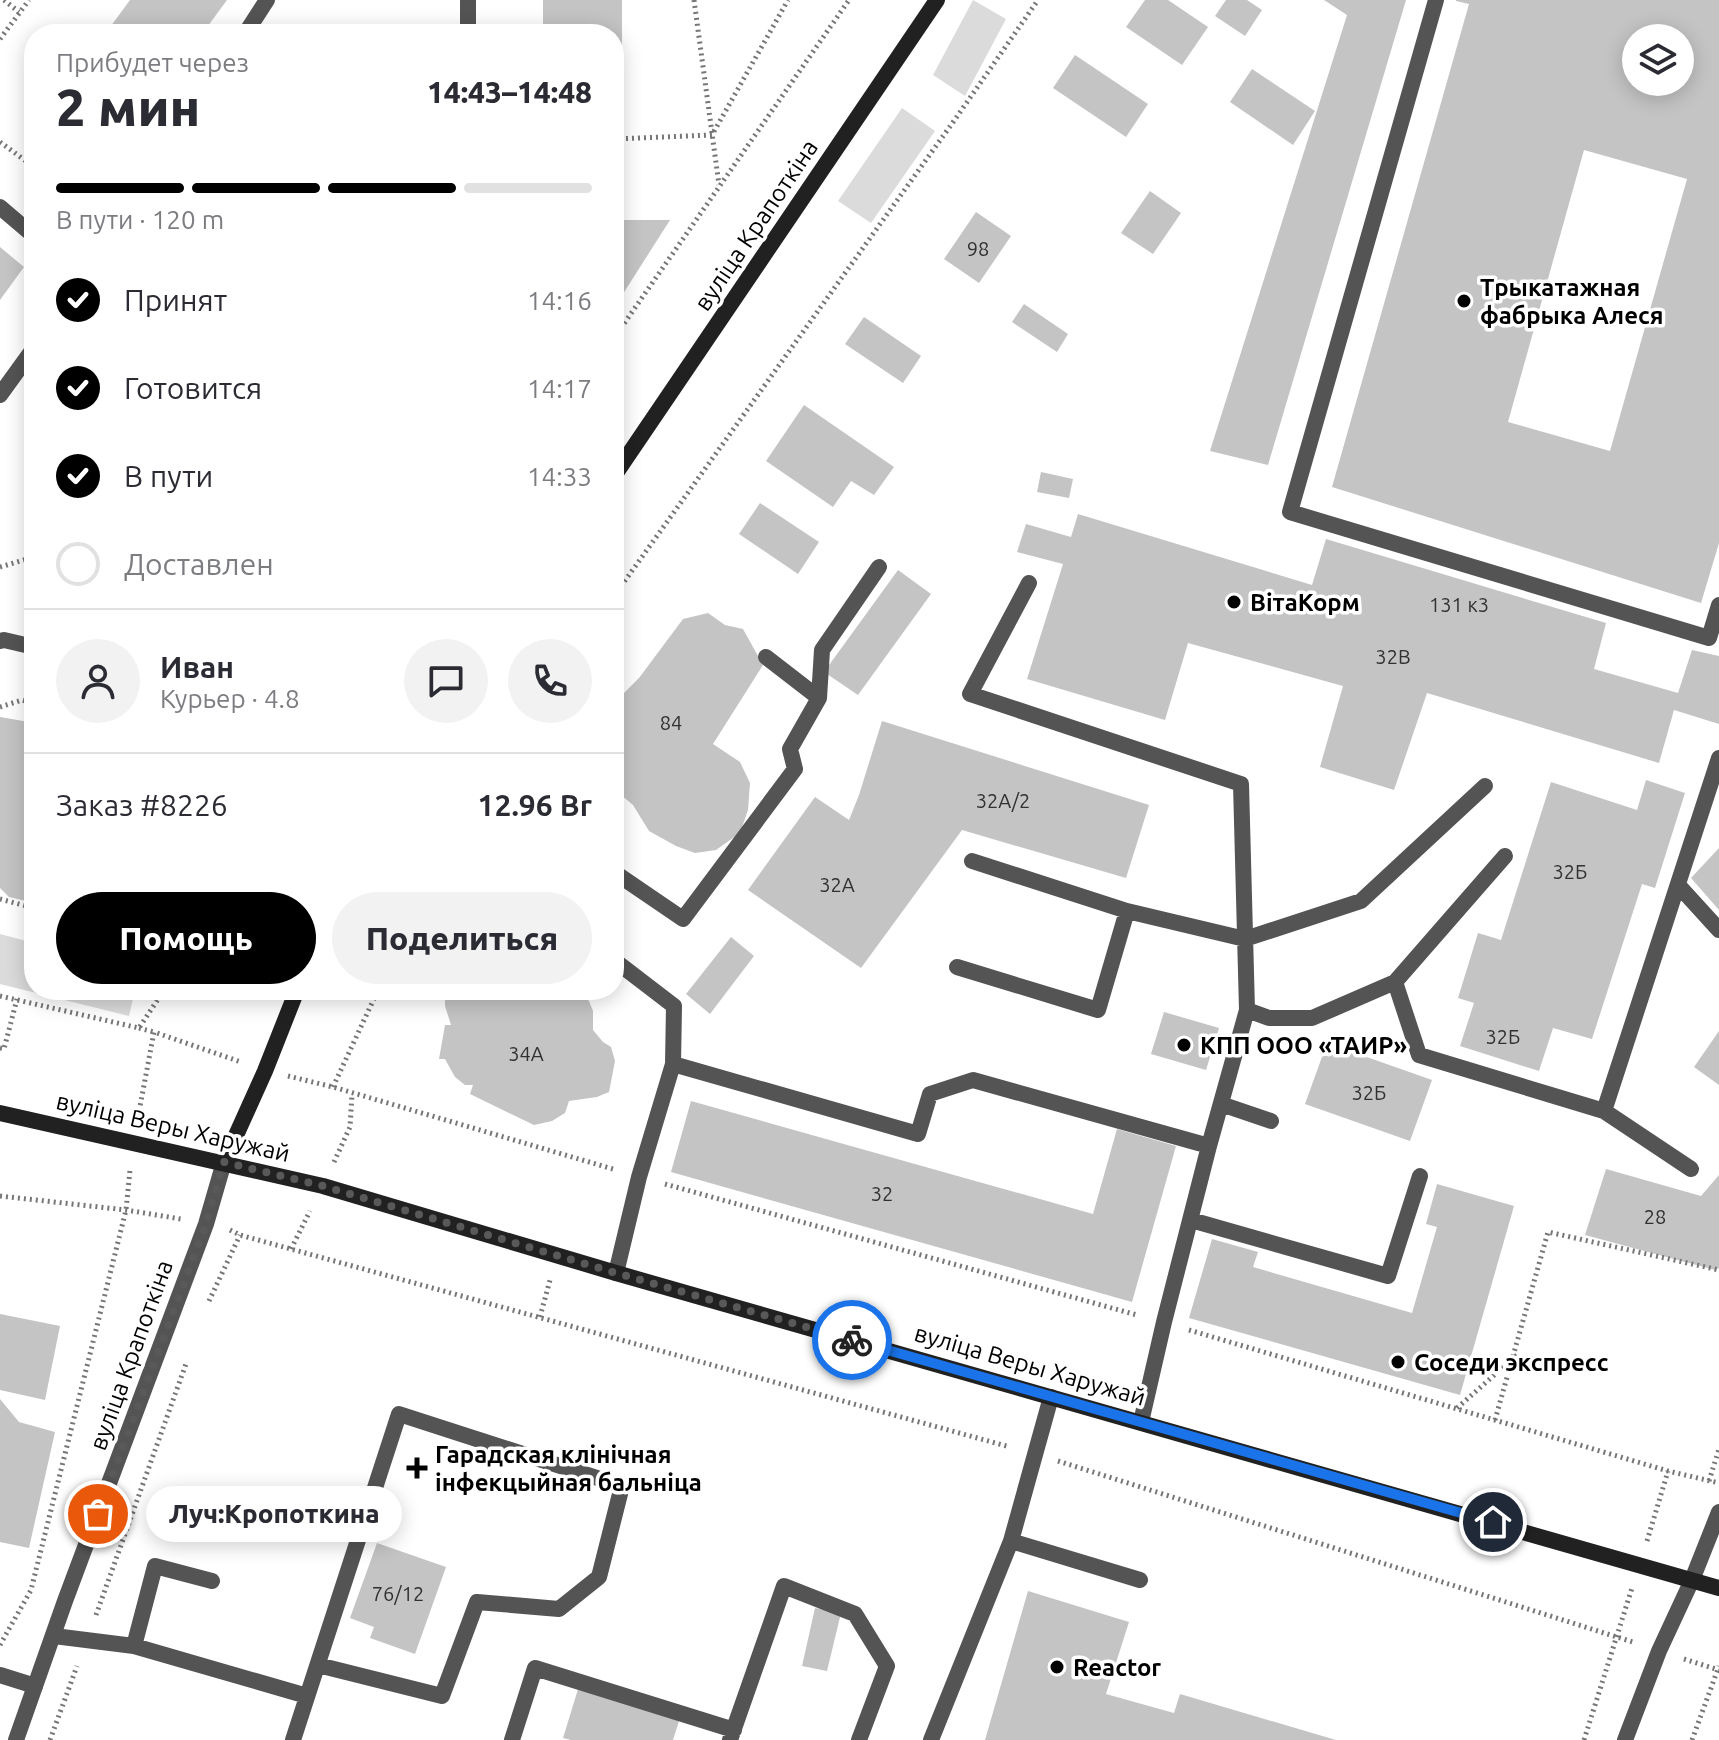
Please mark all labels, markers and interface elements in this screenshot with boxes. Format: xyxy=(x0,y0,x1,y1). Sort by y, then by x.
map controls xyxy=(1622,24,1694,96)
button: layers xyxy=(1622,24,1694,96)
text: Прибудет через xyxy=(56,48,249,77)
text: 14:43–14:48 xyxy=(427,75,592,109)
text: 2 мин xyxy=(56,78,200,136)
street label: вуліца Крапоткіна xyxy=(689,135,823,315)
text: В пути · 120 m xyxy=(56,205,224,234)
house number: 98 xyxy=(967,237,989,260)
place label: Трыкатажная фабрыка Алеся xyxy=(1480,274,1664,329)
icon: check xyxy=(56,278,100,322)
text: Принят xyxy=(124,283,227,317)
text: 14:16 xyxy=(527,286,592,315)
marker: Трыкатажная фабрыка Алеся xyxy=(1455,292,1473,310)
icon: check xyxy=(56,366,100,410)
text: Готовится xyxy=(124,371,262,405)
text: 14:17 xyxy=(527,374,592,403)
icon: check xyxy=(56,454,100,498)
text: В пути xyxy=(124,459,213,493)
text: 14:33 xyxy=(527,462,592,491)
text: Доставлен xyxy=(124,547,274,581)
place label: ВітаКорм xyxy=(1250,589,1360,616)
marker: ВітаКорм xyxy=(1225,593,1243,611)
house number: 131 к3 xyxy=(1429,593,1489,616)
button: person xyxy=(56,639,140,723)
button: chat xyxy=(404,639,488,723)
button: phone xyxy=(508,639,592,723)
house number: 32В xyxy=(1375,645,1411,668)
text: Иван xyxy=(160,650,234,684)
text: Курьер · 4.8 xyxy=(160,684,300,713)
house number: 84 xyxy=(660,711,682,734)
text: Заказ #8226 xyxy=(56,788,228,822)
text: 12.96 Br xyxy=(478,788,592,822)
house number: 32А/2 xyxy=(976,789,1030,812)
house number: 32Б xyxy=(1553,860,1587,883)
house number: 32А xyxy=(819,873,855,896)
button: Помощь xyxy=(56,892,316,984)
button: Поделиться xyxy=(332,892,592,984)
house number: 32Б xyxy=(1486,1025,1520,1048)
place label: КПП ООО «ТАИР» xyxy=(1200,1032,1408,1059)
marker: КПП ООО «ТАИР» xyxy=(1175,1036,1193,1054)
house number: 34А xyxy=(508,1042,544,1065)
house number: 32Б xyxy=(1352,1081,1386,1104)
street label: вуліца Веры Харужай xyxy=(54,1087,292,1167)
house number: 32 xyxy=(871,1182,893,1205)
house number: 28 xyxy=(1644,1205,1666,1228)
street label: вуліца Крапоткіна xyxy=(84,1256,178,1454)
courier xyxy=(812,1300,892,1380)
icon: bike xyxy=(830,1318,874,1362)
street label: вуліца Веры Харужай xyxy=(911,1319,1149,1411)
place label: Соседи экспресс xyxy=(1414,1349,1609,1376)
marker: Соседи экспресс xyxy=(1389,1353,1407,1371)
place label: Гарадская клінічная інфекцыйная бальніца xyxy=(435,1441,702,1496)
marker: Гарадская клінічная інфекцыйная бальніца xyxy=(406,1457,428,1479)
pin xyxy=(64,1480,132,1548)
callout: Луч:Кропоткина xyxy=(146,1486,402,1542)
pin xyxy=(1459,1488,1527,1556)
icon: bag xyxy=(76,1492,120,1536)
text: Луч:Кропоткина xyxy=(168,1499,380,1528)
icon: home xyxy=(1471,1500,1515,1544)
house number: 76/12 xyxy=(372,1582,424,1605)
place label: Reactor xyxy=(1073,1654,1161,1681)
marker: Reactor xyxy=(1048,1658,1066,1676)

